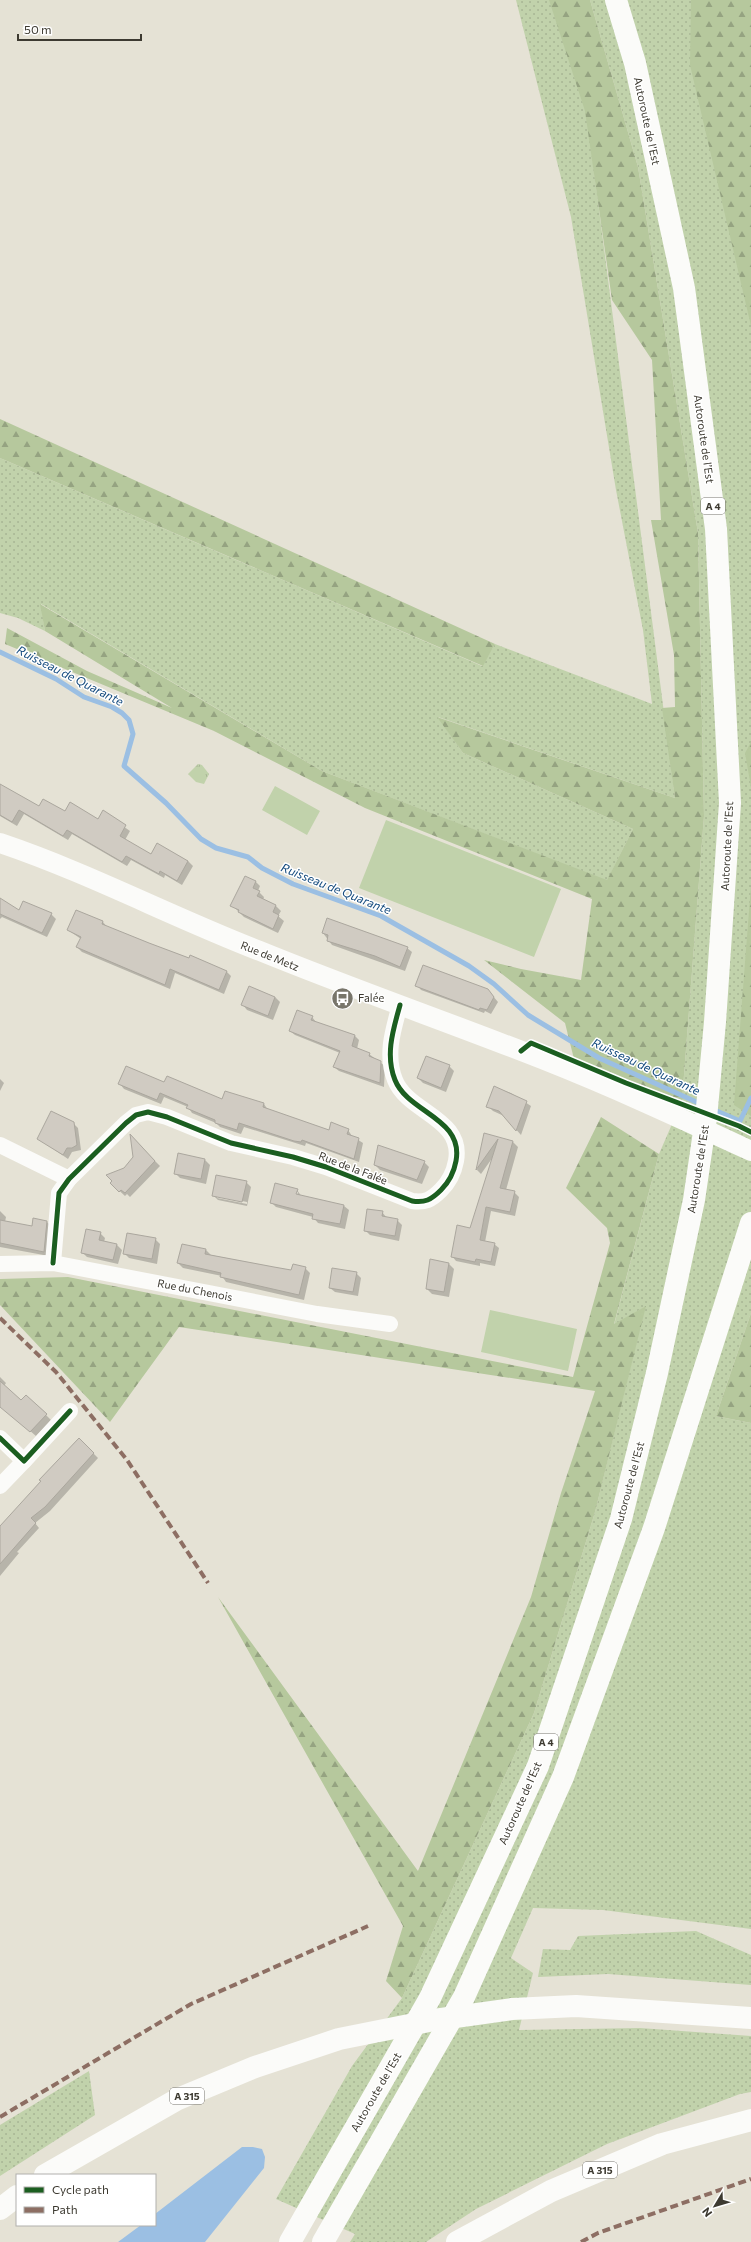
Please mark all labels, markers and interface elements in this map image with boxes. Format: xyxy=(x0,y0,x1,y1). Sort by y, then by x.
scale bar xyxy=(18,16,141,42)
text: 50 m xyxy=(24,22,52,36)
street label: Autoroute de l’Est xyxy=(632,76,663,166)
street label: Autoroute de l’Est xyxy=(692,394,717,485)
road number: A 4 xyxy=(701,498,725,514)
water label: Ruisseau de Quarante xyxy=(15,642,127,708)
street label: Autoroute de l’Est xyxy=(718,800,735,891)
water label: Ruisseau de Quarante xyxy=(279,860,394,917)
street label: Rue de Metz xyxy=(239,938,302,973)
bus stop icon: Falée xyxy=(330,985,356,1011)
place label: Falée xyxy=(358,991,384,1004)
water label: Ruisseau de Quarante xyxy=(590,1035,703,1098)
street label: Autoroute de l’Est xyxy=(684,1123,711,1214)
street label: Rue de la Falée xyxy=(317,1148,390,1187)
street label: Rue du Chenois xyxy=(156,1276,234,1303)
street label: Autoroute de l’Est xyxy=(611,1440,646,1530)
road number: A 4 xyxy=(534,1734,558,1750)
street label: Autoroute de l’Est xyxy=(495,1759,544,1846)
street label: Autoroute de l’Est xyxy=(348,2049,404,2134)
road number: A 315 xyxy=(170,2088,204,2104)
road number: A 315 xyxy=(583,2162,617,2178)
legend xyxy=(16,2174,156,2226)
text: Cycle path xyxy=(52,2182,109,2196)
north arrow xyxy=(695,2186,735,2226)
text: Path xyxy=(52,2202,78,2216)
text: N xyxy=(699,2205,714,2220)

